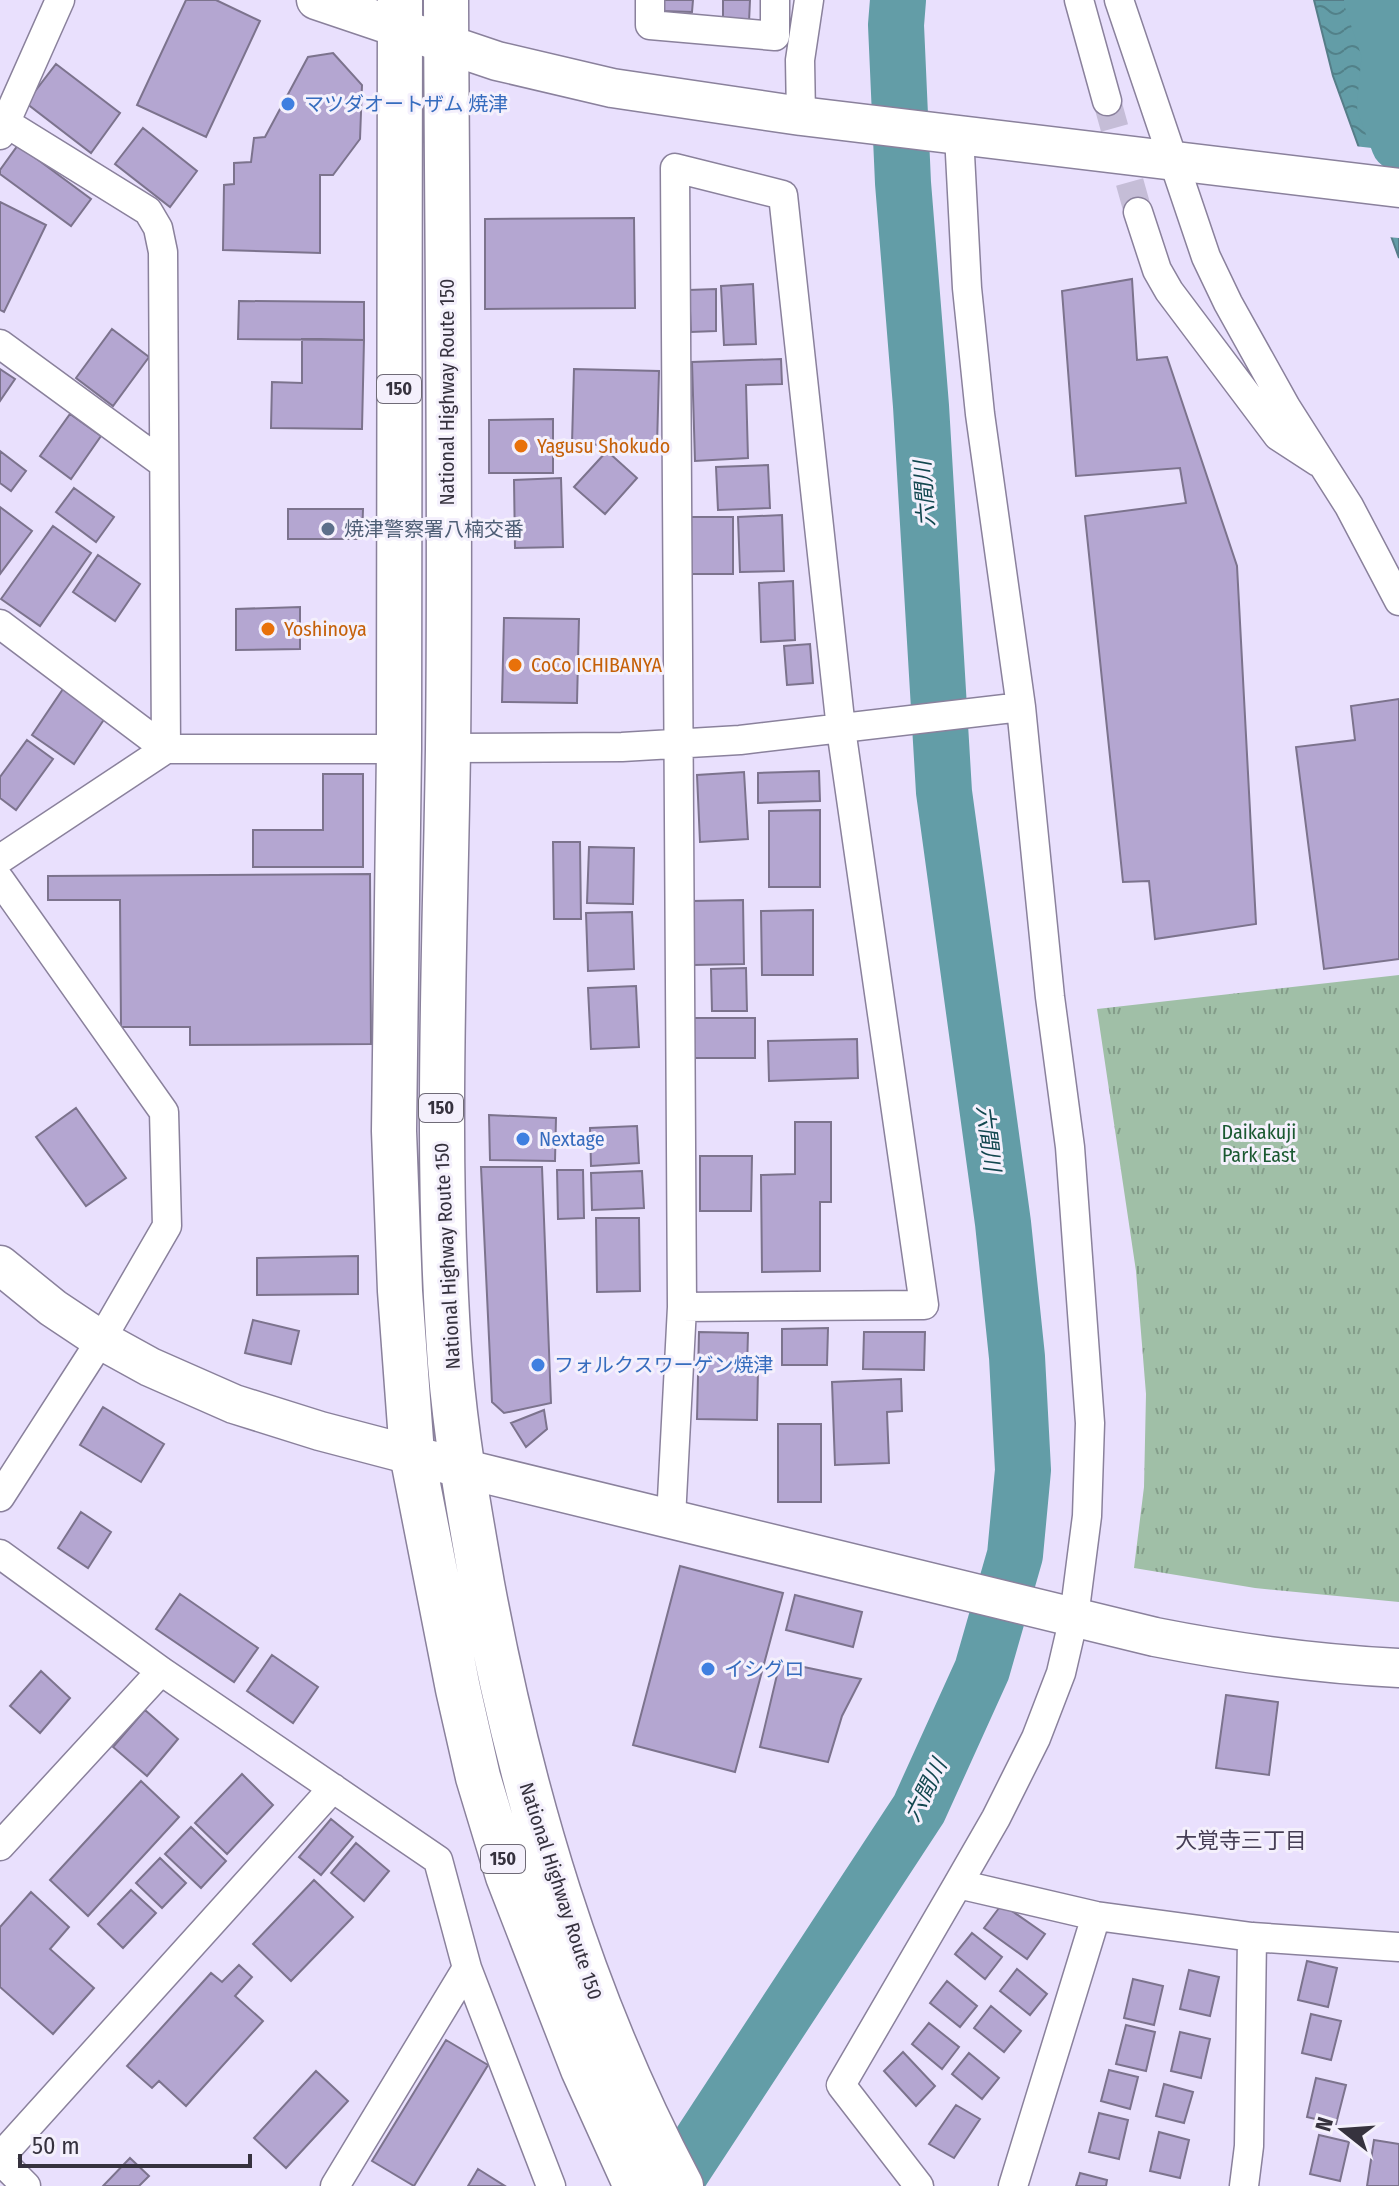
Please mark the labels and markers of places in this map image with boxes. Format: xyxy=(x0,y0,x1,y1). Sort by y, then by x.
place label: マツダオートザム 焼津 xyxy=(304,92,508,116)
marker: マツダオートザム 焼津 xyxy=(279,95,297,113)
place label: Yagusu Shokudo xyxy=(537,434,670,458)
marker: Yagusu Shokudo xyxy=(512,437,530,455)
place label: 焼津警察署八楠交番 xyxy=(344,517,524,541)
marker: 焼津警察署八楠交番 xyxy=(319,520,337,538)
place label: Yoshinoya xyxy=(284,617,367,641)
marker: Yoshinoya xyxy=(259,620,277,638)
place label: CoCo ICHIBANYA xyxy=(531,653,662,677)
marker: CoCo ICHIBANYA xyxy=(506,656,524,674)
place label: Nextage xyxy=(539,1127,605,1151)
marker: Nextage xyxy=(514,1130,532,1148)
place label: フォルクスワーゲン焼津 xyxy=(554,1353,773,1377)
marker: フォルクスワーゲン焼津 xyxy=(529,1356,547,1374)
place label: イシグロ xyxy=(724,1657,804,1681)
marker: イシグロ xyxy=(699,1660,717,1678)

